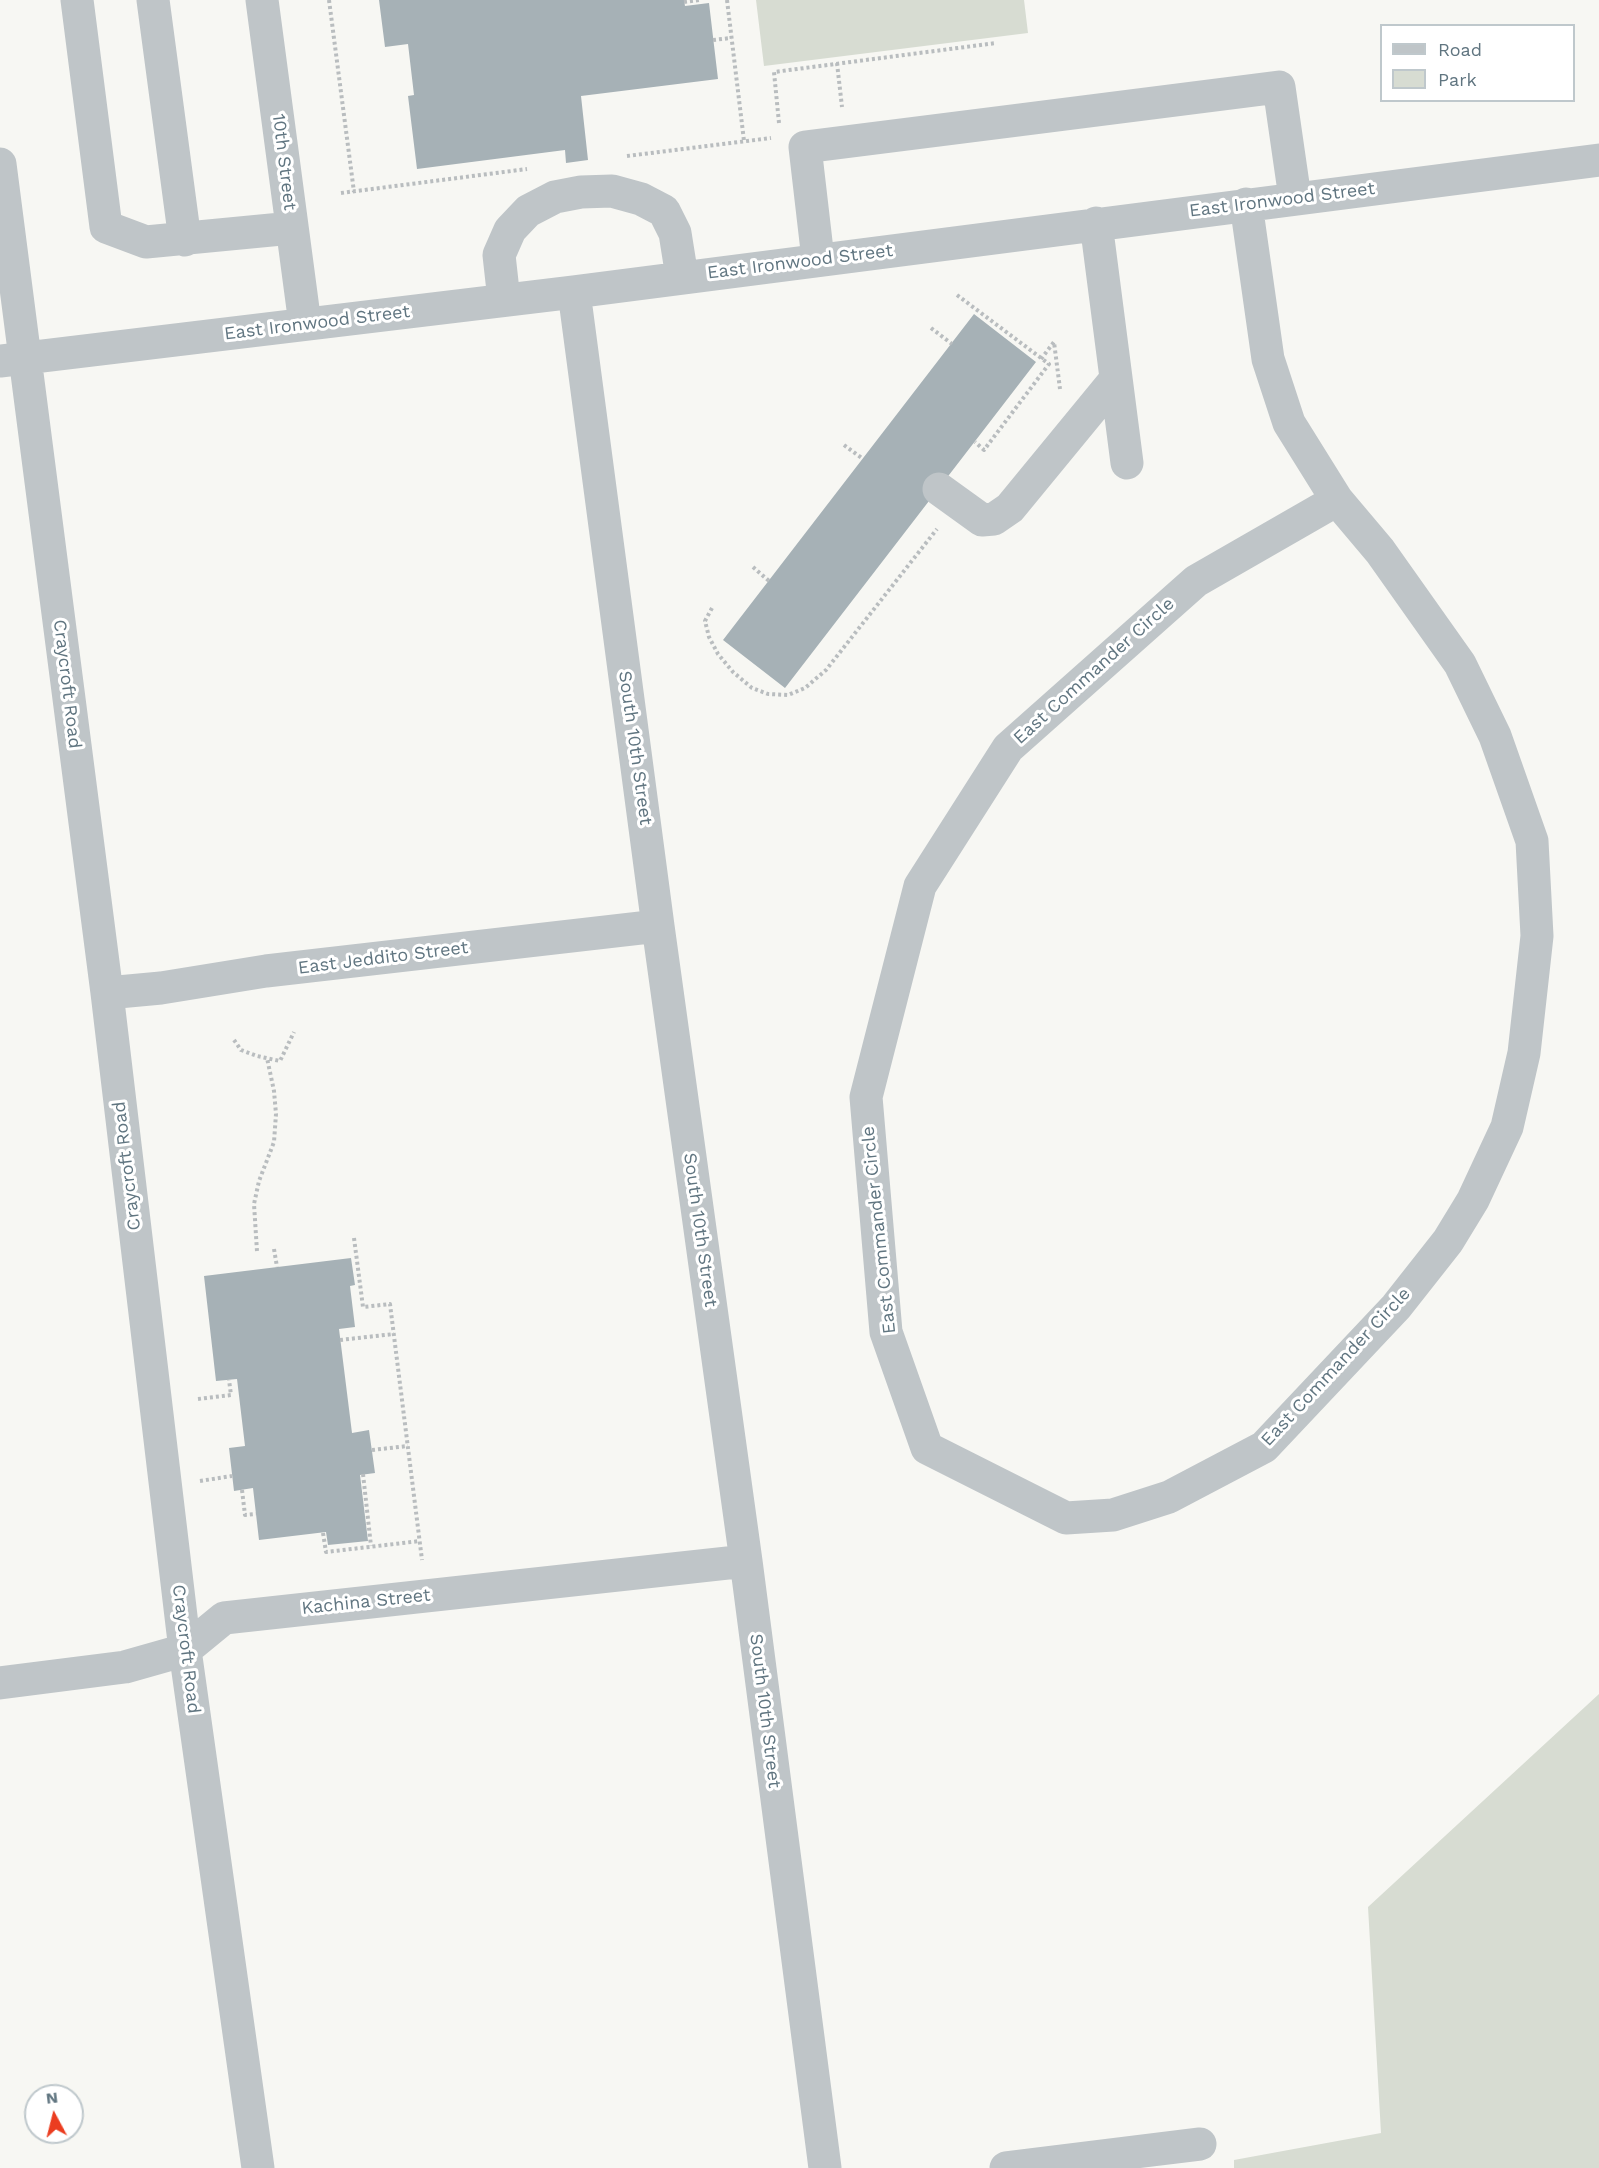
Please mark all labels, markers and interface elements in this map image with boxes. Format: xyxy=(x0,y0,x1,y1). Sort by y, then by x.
legend xyxy=(1380,24,1575,102)
text: Road xyxy=(1438,39,1482,60)
text: Park xyxy=(1438,69,1477,90)
street label: 10th Street xyxy=(267,112,301,212)
street label: East Ironwood Street xyxy=(1188,178,1376,222)
street label: East Ironwood Street xyxy=(706,240,894,284)
street label: East Ironwood Street xyxy=(223,301,411,345)
street label: East Commander Circle xyxy=(1009,593,1179,749)
street label: Craycroft Road xyxy=(48,618,86,750)
street label: South 10th Street xyxy=(613,670,657,826)
street label: East Jeddito Street xyxy=(297,937,469,979)
street label: Craycroft Road xyxy=(108,1100,146,1232)
street label: East Commander Circle xyxy=(857,1125,901,1335)
street label: South 10th Street xyxy=(678,1152,722,1308)
street label: East Commander Circle xyxy=(1257,1283,1415,1451)
street label: Craycroft Road xyxy=(167,1583,205,1715)
street label: Kachina Street xyxy=(301,1584,431,1620)
street label: South 10th Street xyxy=(745,1633,785,1789)
north arrow xyxy=(24,2084,84,2144)
text: N xyxy=(45,2087,59,2108)

